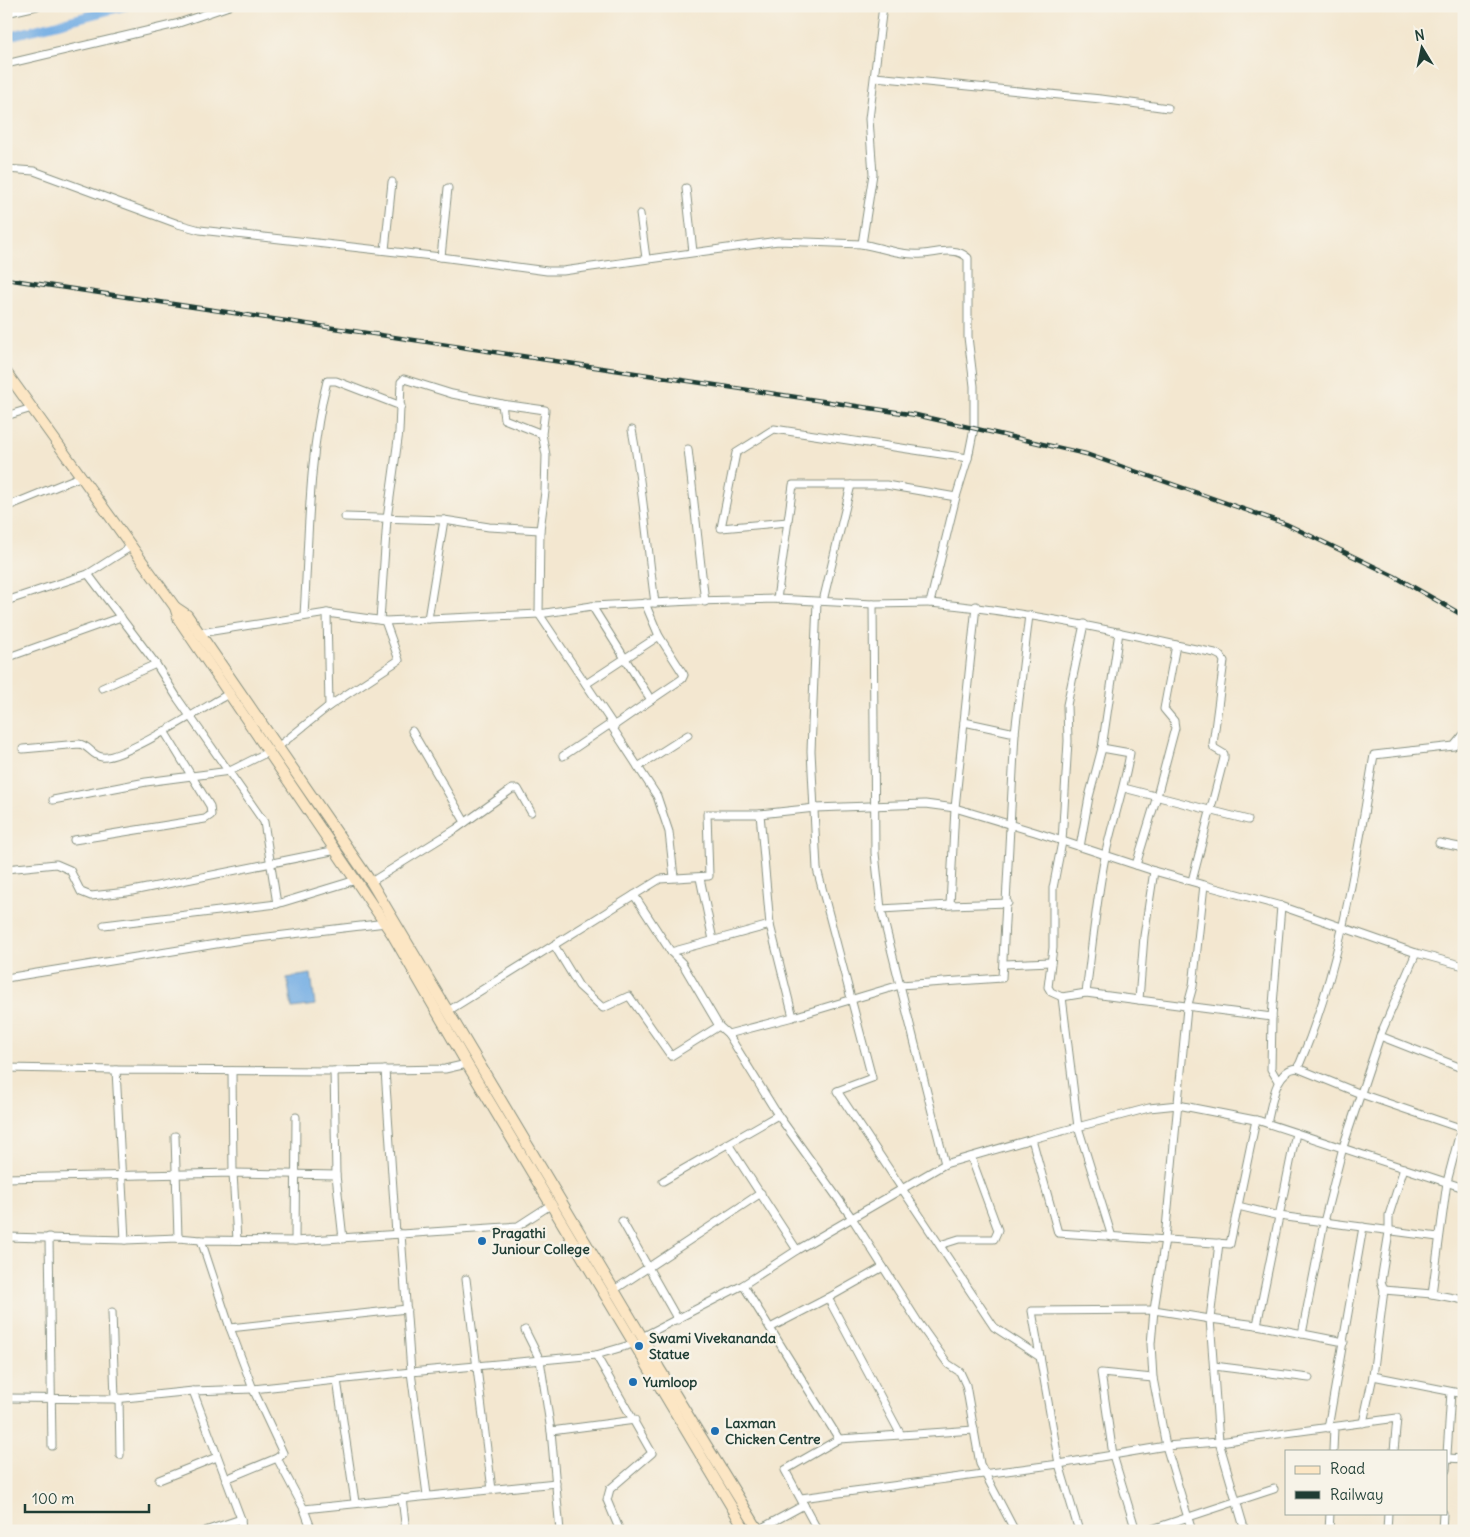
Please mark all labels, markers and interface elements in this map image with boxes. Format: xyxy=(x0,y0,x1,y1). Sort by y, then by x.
north arrow xyxy=(1398,22,1448,72)
text: N xyxy=(1413,25,1426,45)
place label: Pragathi Juniour College xyxy=(492,1224,590,1258)
marker: Pragathi Juniour College xyxy=(476,1235,488,1247)
place label: Swami Vivekananda Statue xyxy=(649,1329,776,1363)
marker: Swami Vivekananda Statue xyxy=(633,1340,645,1352)
place label: Yumloop xyxy=(642,1373,697,1391)
marker: Yumloop xyxy=(627,1376,639,1388)
place label: Laxman Chicken Centre xyxy=(725,1414,821,1448)
marker: Laxman Chicken Centre xyxy=(709,1425,721,1437)
legend xyxy=(1285,1450,1448,1514)
text: Road xyxy=(1330,1459,1365,1478)
scale bar xyxy=(25,1482,149,1514)
text: Railway xyxy=(1330,1485,1384,1504)
text: 100 m xyxy=(32,1489,74,1508)

